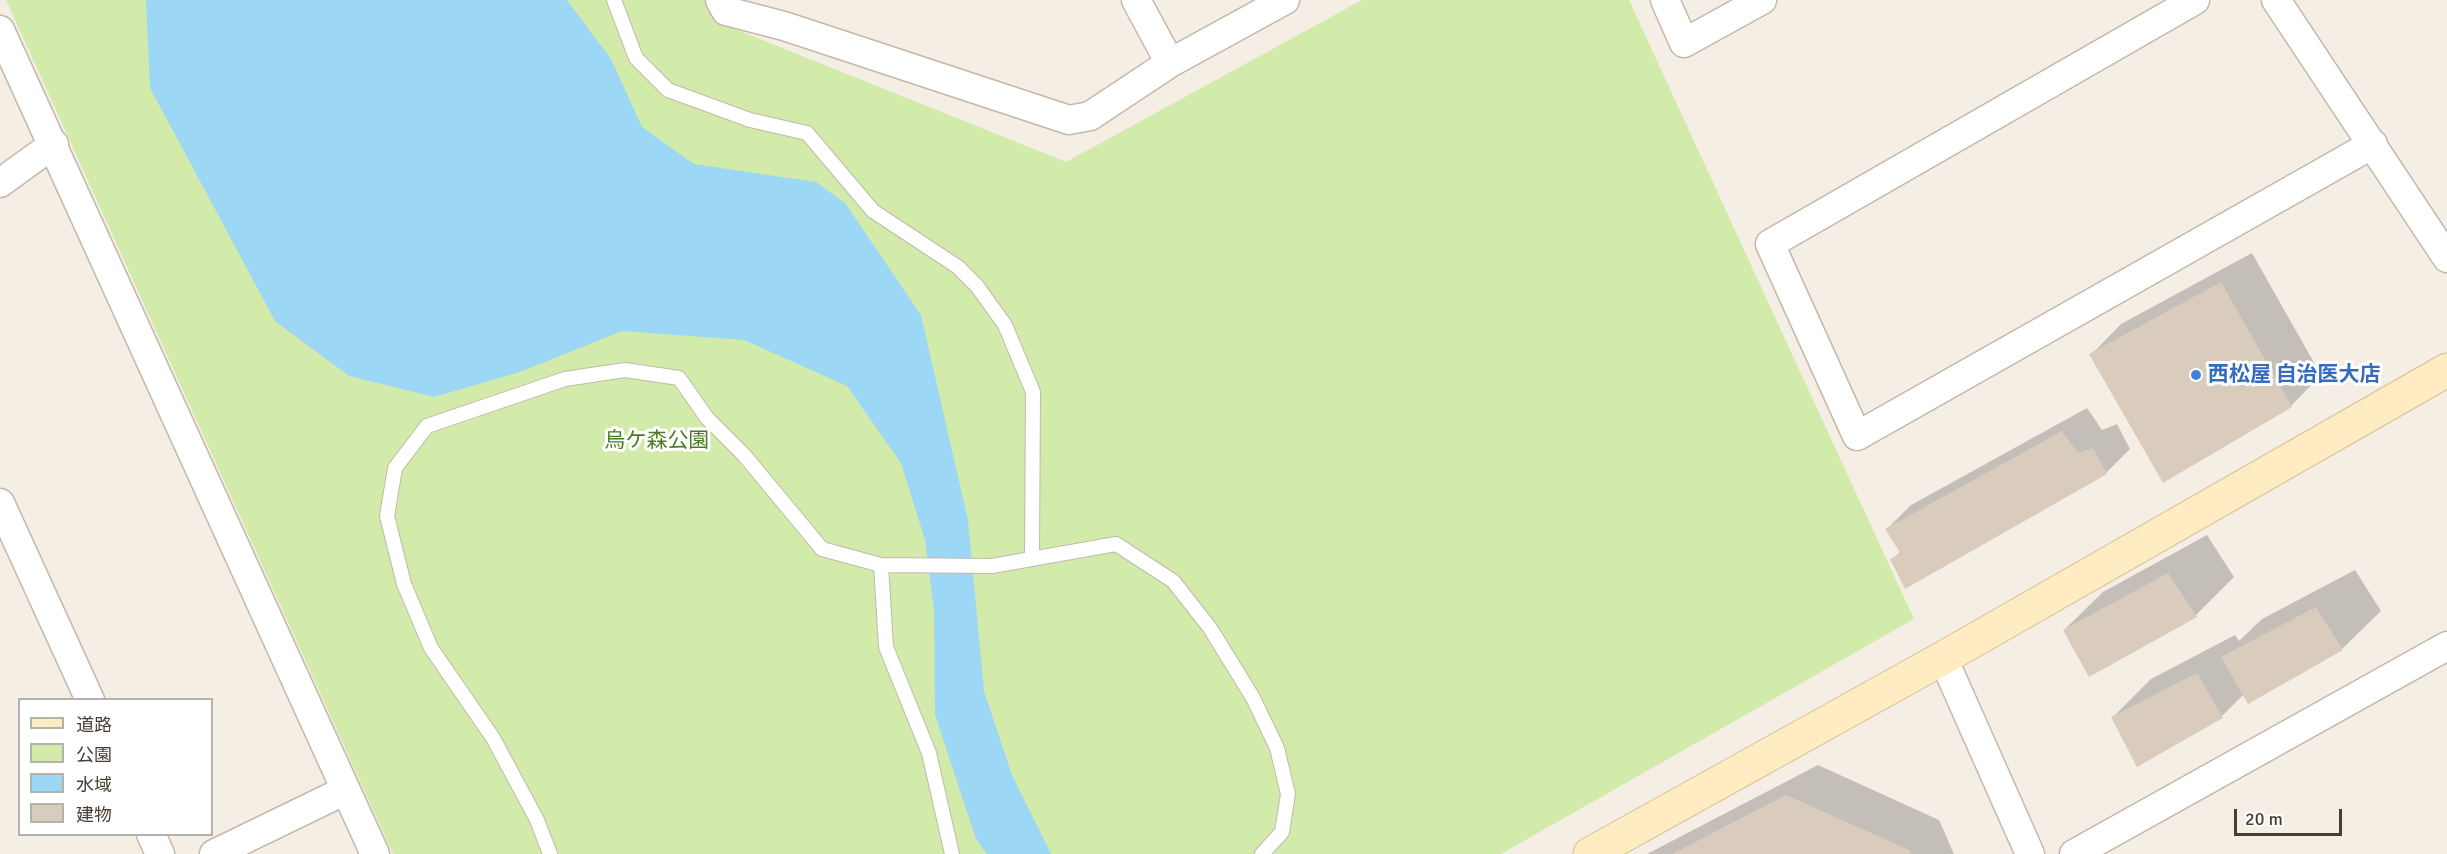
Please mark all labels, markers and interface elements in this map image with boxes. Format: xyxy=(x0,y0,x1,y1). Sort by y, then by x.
place label: 西松屋 自治医大店 xyxy=(2208,362,2381,388)
marker: 西松屋 自治医大店 xyxy=(2189,368,2203,382)
park label: 烏ケ森公園 xyxy=(605,428,709,454)
legend xyxy=(18,698,213,836)
text: 道路 xyxy=(76,714,112,736)
text: 公園 xyxy=(76,744,112,766)
text: 水域 xyxy=(76,774,112,796)
scale bar xyxy=(2237,797,2345,835)
text: 建物 xyxy=(76,804,112,826)
text: 20 m xyxy=(2245,808,2283,830)

